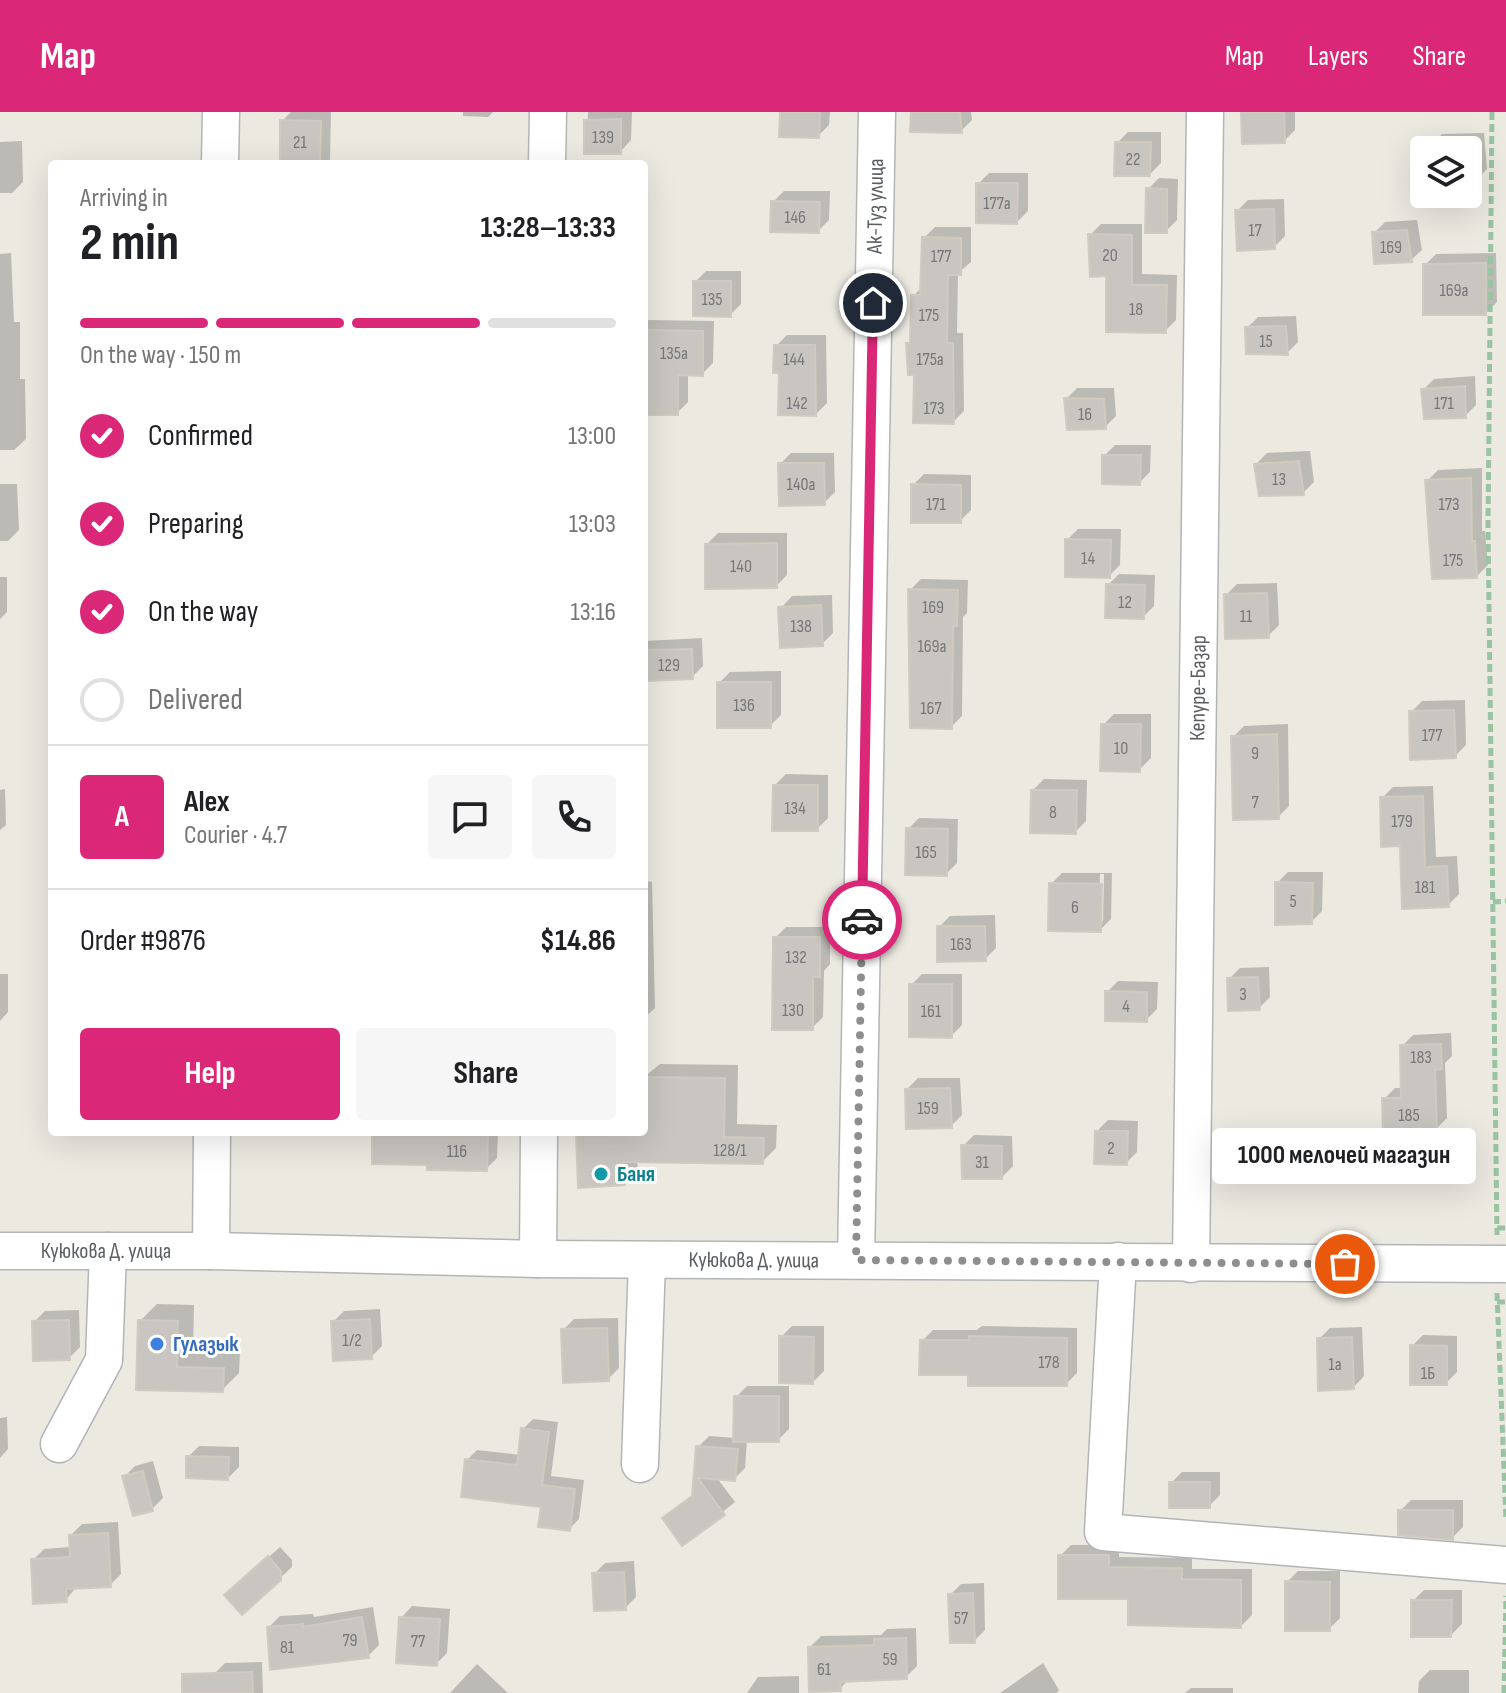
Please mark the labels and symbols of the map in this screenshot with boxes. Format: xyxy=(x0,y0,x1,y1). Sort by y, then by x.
house number: 139 xyxy=(592,127,614,148)
house number: 21 xyxy=(293,132,308,153)
house number: 22 xyxy=(1126,149,1140,170)
street label: Ак-Туз улица xyxy=(861,158,890,255)
house number: 177а xyxy=(983,193,1011,214)
house number: 146 xyxy=(784,207,806,228)
house number: 17 xyxy=(1248,220,1263,241)
house number: 169 xyxy=(1380,237,1402,258)
house number: 20 xyxy=(1102,245,1118,266)
house number: 177 xyxy=(931,246,952,267)
pin xyxy=(839,269,907,337)
house number: 169а xyxy=(1440,280,1469,301)
house number: 135 xyxy=(701,289,723,310)
house number: 18 xyxy=(1129,299,1143,320)
house number: 175 xyxy=(919,305,939,326)
house number: 15 xyxy=(1259,331,1273,352)
house number: 135а xyxy=(660,343,688,364)
house number: 144 xyxy=(783,349,805,370)
house number: 175а xyxy=(916,349,944,370)
house number: 142 xyxy=(786,393,808,414)
house number: 171 xyxy=(1434,393,1455,414)
house number: 173 xyxy=(923,398,945,419)
house number: 16 xyxy=(1078,404,1092,425)
house number: 13 xyxy=(1272,469,1286,490)
house number: 140а xyxy=(787,474,815,495)
house number: 171 xyxy=(926,494,947,515)
house number: 173 xyxy=(1438,494,1460,515)
house number: 14 xyxy=(1081,548,1095,569)
house number: 175 xyxy=(1443,550,1463,571)
house number: 140 xyxy=(730,556,752,577)
house number: 12 xyxy=(1118,592,1132,613)
house number: 169 xyxy=(922,597,944,618)
house number: 11 xyxy=(1240,606,1253,627)
house number: 138 xyxy=(790,616,812,637)
street label: Кепуре-Базар xyxy=(1184,635,1212,741)
house number: 169а xyxy=(918,636,947,657)
house number: 129 xyxy=(658,655,680,676)
house number: 136 xyxy=(733,695,755,716)
house number: 167 xyxy=(920,698,942,719)
house number: 177 xyxy=(1422,725,1443,746)
house number: 10 xyxy=(1114,738,1128,759)
house number: 9 xyxy=(1251,743,1259,764)
house number: 7 xyxy=(1251,792,1259,813)
house number: 134 xyxy=(784,798,806,819)
house number: 8 xyxy=(1049,802,1057,823)
house number: 179 xyxy=(1391,811,1413,832)
house number: 165 xyxy=(915,842,937,863)
house number: 181 xyxy=(1415,877,1436,898)
courier xyxy=(822,880,902,960)
house number: 5 xyxy=(1289,891,1297,912)
house number: 6 xyxy=(1071,897,1079,918)
house number: 163 xyxy=(950,934,972,955)
house number: 132 xyxy=(785,947,807,968)
house number: 3 xyxy=(1239,984,1247,1005)
house number: 4 xyxy=(1122,996,1130,1017)
house number: 130 xyxy=(782,1000,804,1021)
house number: 161 xyxy=(921,1001,942,1022)
house number: 183 xyxy=(1410,1047,1432,1068)
house number: 159 xyxy=(917,1098,939,1119)
house number: 185 xyxy=(1398,1105,1420,1126)
callout: 1000 мелочей магазин xyxy=(1213,1128,1477,1184)
house number: 2 xyxy=(1107,1138,1115,1159)
house number: 128/1 xyxy=(713,1140,747,1161)
house number: 116 xyxy=(447,1141,467,1162)
house number: 31 xyxy=(975,1152,990,1173)
place label: Баня xyxy=(617,1161,655,1188)
marker: Баня xyxy=(592,1165,610,1183)
pin xyxy=(1311,1230,1379,1298)
street label: Куюкова Д. улица xyxy=(41,1238,171,1265)
street label: Куюкова Д. улица xyxy=(689,1246,819,1274)
house number: 1/2 xyxy=(342,1330,362,1351)
place label: Гулазык xyxy=(173,1331,239,1358)
marker: Гулазык xyxy=(148,1335,166,1353)
house number: 178 xyxy=(1038,1352,1060,1373)
house number: 1а xyxy=(1328,1354,1342,1375)
house number: 1Б xyxy=(1421,1363,1435,1384)
house number: 57 xyxy=(954,1608,969,1629)
house number: 79 xyxy=(342,1630,358,1651)
house number: 77 xyxy=(411,1631,426,1652)
house number: 81 xyxy=(280,1637,295,1658)
house number: 59 xyxy=(882,1649,898,1670)
house number: 61 xyxy=(817,1659,832,1680)

